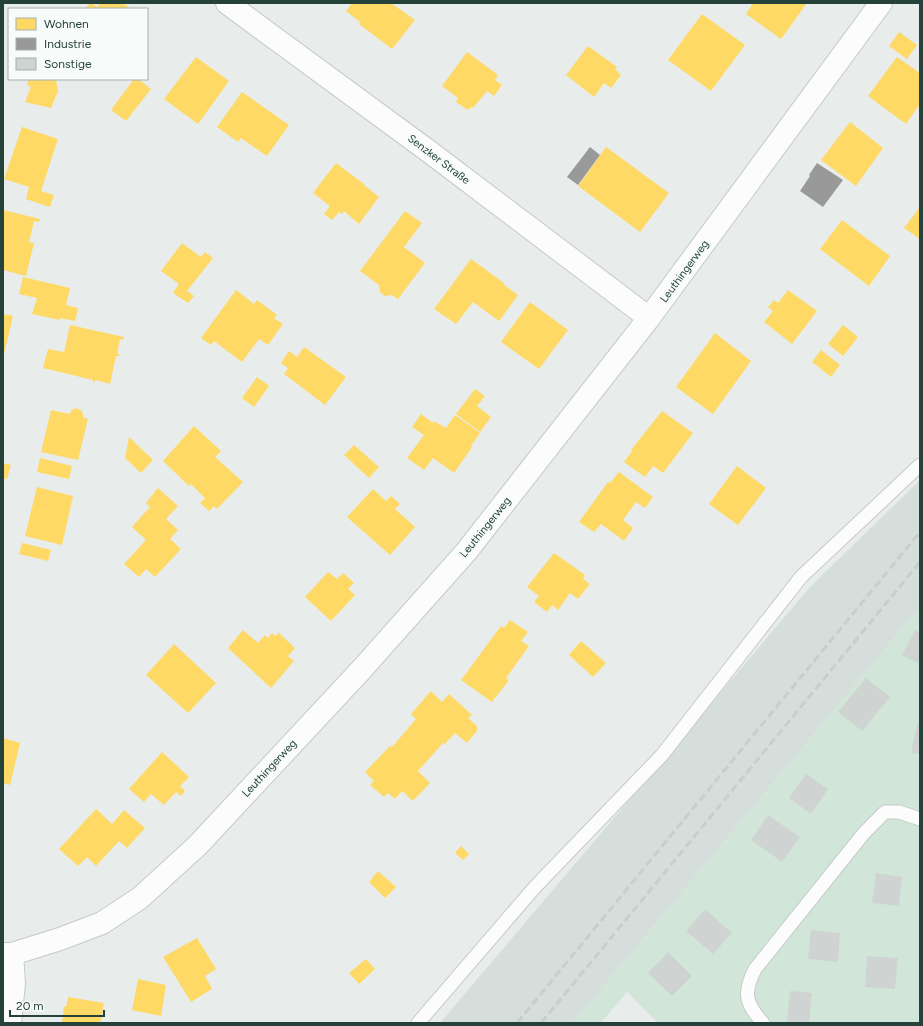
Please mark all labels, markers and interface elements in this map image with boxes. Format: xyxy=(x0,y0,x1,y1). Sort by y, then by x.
legend xyxy=(8,8,148,80)
text: Wohnen xyxy=(44,17,89,31)
text: Industrie xyxy=(44,37,92,51)
text: Sonstige xyxy=(44,57,92,71)
street label: Senzker Straße xyxy=(405,132,472,187)
street label: Leuthingerweg xyxy=(657,238,711,305)
street label: Leuthingerweg xyxy=(457,494,514,560)
street label: Leuthingerweg xyxy=(239,737,299,800)
scale bar xyxy=(10,992,104,1018)
text: 20 m xyxy=(16,999,44,1013)

